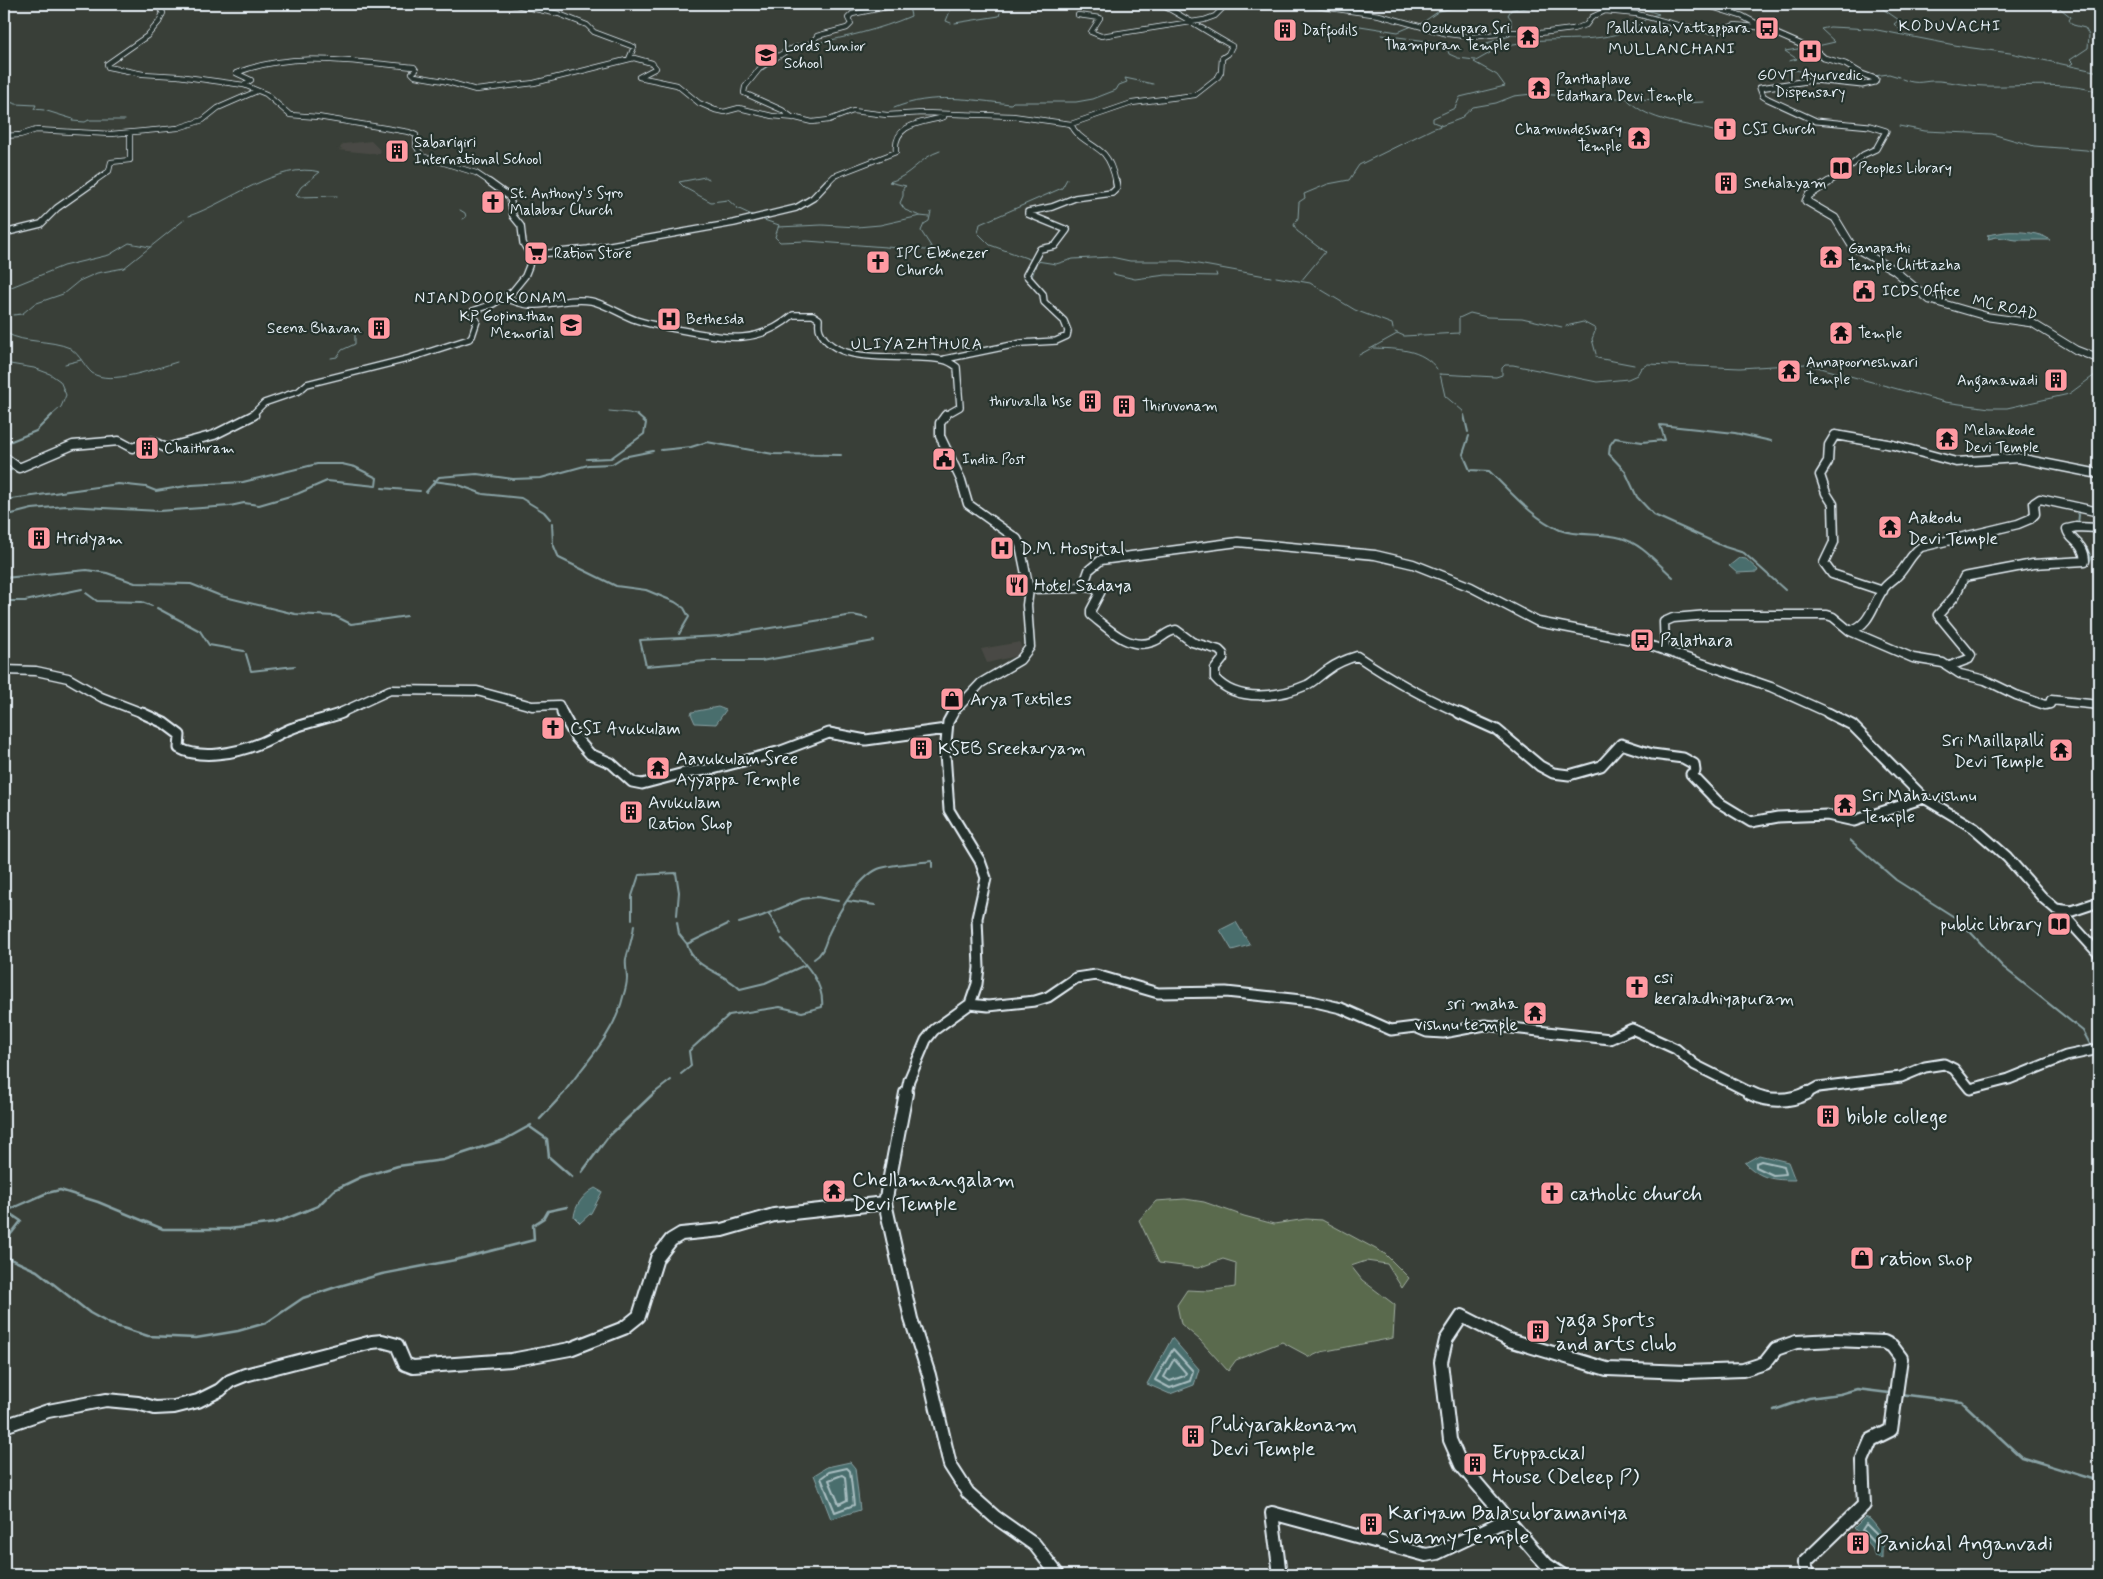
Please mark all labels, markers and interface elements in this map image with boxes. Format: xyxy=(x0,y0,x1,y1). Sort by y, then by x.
bus stop icon: Pallilivala,Vattappara xyxy=(1754,15,1780,41)
district label: KODUVACHI xyxy=(1899,16,2001,37)
building icon: Daffodils xyxy=(1272,17,1298,43)
place label: Ozukupara Sri Thampuran Temple xyxy=(1384,19,1510,56)
place label: Pallilivala,Vattappara xyxy=(1606,19,1751,39)
place label: Daffodils xyxy=(1302,21,1358,43)
temple icon: Ozukupara Sri Thampuran Temple xyxy=(1515,24,1541,50)
place label: Lords Junior School xyxy=(784,37,866,74)
hospital icon: GOVT Ayurvedic Dispensary xyxy=(1797,38,1823,64)
district label: MULLANCHANI xyxy=(1608,39,1736,60)
school or university icon: Lords Junior School xyxy=(753,42,779,68)
place label: GOVT Ayurvedic Dispensary xyxy=(1757,66,1863,103)
place label: Panthaplave Edathara Devi Temple xyxy=(1556,70,1694,107)
temple icon: Panthaplave Edathara Devi Temple xyxy=(1526,75,1552,101)
church icon: CSI Church xyxy=(1712,116,1738,142)
place label: Chamundeswary Temple xyxy=(1515,120,1622,157)
place label: CSI Church xyxy=(1742,120,1816,140)
temple icon: Chamundeswary Temple xyxy=(1626,125,1652,151)
place label: Sabarigiri International School xyxy=(414,133,542,170)
building icon: Sabarigiri International School xyxy=(384,138,410,164)
library icon: Peoples Library xyxy=(1828,155,1854,181)
place label: Peoples Library xyxy=(1858,159,1952,179)
building icon: Snehalayam xyxy=(1713,170,1739,196)
place label: Snehalayam xyxy=(1744,174,1827,194)
place label: St. Anthony's Syro Malabar Church xyxy=(510,184,623,221)
church icon: St. Anthony's Syro Malabar Church xyxy=(480,189,506,215)
place label: Ganapathi Temple Chittazha xyxy=(1848,239,1961,276)
supermarket icon: Ration Store xyxy=(523,240,549,266)
place label: Ration Store xyxy=(554,244,632,264)
place label: IPC Ebenezer Church xyxy=(896,244,988,281)
temple icon: Ganapathi Temple Chittazha xyxy=(1818,244,1844,270)
church icon: IPC Ebenezer Church xyxy=(865,249,891,275)
public building icon: ICDS Office xyxy=(1851,278,1877,304)
place label: ICDS Office xyxy=(1882,282,1960,302)
district label: NJANDOORKONAM xyxy=(415,288,567,309)
street label: MC ROAD xyxy=(1970,291,2039,325)
hospital icon: Bethesda xyxy=(656,306,682,332)
place label: KP Gopinathan Memorial xyxy=(460,307,554,344)
place label: Bethesda xyxy=(686,310,744,330)
school or university icon: KP Gopinathan Memorial xyxy=(558,312,584,338)
building icon: Seena Bhavan xyxy=(366,315,392,341)
place label: Seena Bhavan xyxy=(267,319,362,339)
temple icon: Temple xyxy=(1828,320,1854,346)
place label: Temple xyxy=(1858,324,1903,344)
district label: ULIYAZHTHURA xyxy=(851,334,983,355)
place label: Annapoorneshwari Temple xyxy=(1806,353,1918,390)
temple icon: Annapoorneshwari Temple xyxy=(1776,358,1802,384)
building icon: Anganawadi xyxy=(2043,367,2069,393)
place label: Anganawadi xyxy=(1957,371,2038,392)
building icon: thiruvalla hse xyxy=(1077,388,1103,414)
place label: thiruvalla hse xyxy=(989,392,1072,412)
building icon: Thiruvonam xyxy=(1111,393,1137,419)
place label: Thiruvonam xyxy=(1142,397,1218,417)
place label: Melankode Devi Temple xyxy=(1964,421,2039,458)
temple icon: Melankode Devi Temple xyxy=(1934,426,1960,452)
building icon: Chaithram xyxy=(134,435,160,461)
place label: Chaithram xyxy=(164,439,235,459)
public building icon: India Post xyxy=(931,446,957,472)
place label: India Post xyxy=(962,450,1026,470)
place label: Aakodu Devi Temple xyxy=(1908,506,1998,551)
temple icon: Aakodu Devi Temple xyxy=(1877,514,1903,540)
building icon: Hridyam xyxy=(26,525,52,551)
place label: Hridyam xyxy=(56,527,123,551)
hospital icon: D.M. Hospital xyxy=(989,535,1015,561)
place label: D.M. Hospital xyxy=(1020,537,1125,561)
restaurant icon: Hotel Sadaya xyxy=(1004,572,1030,598)
place label: Hotel Sadaya xyxy=(1034,574,1132,598)
bus stop icon: Palathara xyxy=(1629,627,1655,653)
place label: Palathara xyxy=(1660,629,1733,653)
shop icon: Arya Textiles xyxy=(939,686,965,712)
place label: Arya Textiles xyxy=(970,688,1072,712)
church icon: CSI Avukulam xyxy=(540,715,566,741)
place label: CSI Avukulam xyxy=(570,717,681,741)
place label: Sri Maillapalli Devi Temple xyxy=(1942,729,2044,774)
building icon: KSEB Sreekaryam xyxy=(908,735,934,761)
place label: KSEB Sreekaryam xyxy=(938,737,1086,761)
temple icon: Sri Maillapalli Devi Temple xyxy=(2048,737,2074,763)
place label: Aavukulam Sree Ayyappa Temple xyxy=(676,747,800,792)
temple icon: Aavukulam Sree Ayyappa Temple xyxy=(645,755,671,781)
place label: Sri Mahavishnu Temple xyxy=(1862,784,1977,829)
place label: Avukulam Ration Shop xyxy=(648,791,733,836)
temple icon: Sri Mahavishnu Temple xyxy=(1832,792,1858,818)
building icon: Avukulam Ration Shop xyxy=(618,799,644,825)
library icon: public library xyxy=(2046,911,2072,937)
place label: public library xyxy=(1940,913,2042,937)
place label: csi keraladhiyapuram xyxy=(1654,966,1794,1011)
church icon: csi keraladhiyapuram xyxy=(1624,974,1650,1000)
place label: sri maha vishnu temple xyxy=(1414,992,1518,1037)
temple icon: sri maha vishnu temple xyxy=(1522,1000,1548,1026)
building icon: bible college xyxy=(1815,1103,1841,1129)
place label: bible college xyxy=(1846,1103,1948,1131)
place label: Chellamangalam Devi Temple xyxy=(852,1166,1015,1218)
temple icon: Chellamangalam Devi Temple xyxy=(821,1178,847,1204)
church icon: catholic church xyxy=(1539,1180,1565,1206)
place label: catholic church xyxy=(1570,1180,1702,1208)
shop icon: ration shop xyxy=(1849,1245,1875,1271)
place label: ration shop xyxy=(1880,1245,1973,1273)
place label: yaga sports and arts club xyxy=(1556,1306,1677,1358)
building icon: yaga sports and arts club xyxy=(1525,1318,1551,1344)
place label: Puliyarakkonam Devi Temple xyxy=(1210,1411,1357,1463)
building icon: Puliyarakkonam Devi Temple xyxy=(1180,1423,1206,1449)
place label: Eruppackal House (Deleep P) xyxy=(1492,1439,1640,1491)
building icon: Eruppackal House (Deleep P) xyxy=(1462,1451,1488,1477)
place label: Kariyam Balasubramaniya Swamy Temple xyxy=(1388,1499,1628,1551)
building icon: Kariyam Balasubramaniya Swamy Temple xyxy=(1358,1511,1384,1537)
building icon: Panichal Anganvadi xyxy=(1845,1530,1871,1556)
place label: Panichal Anganvadi xyxy=(1876,1530,2053,1559)

